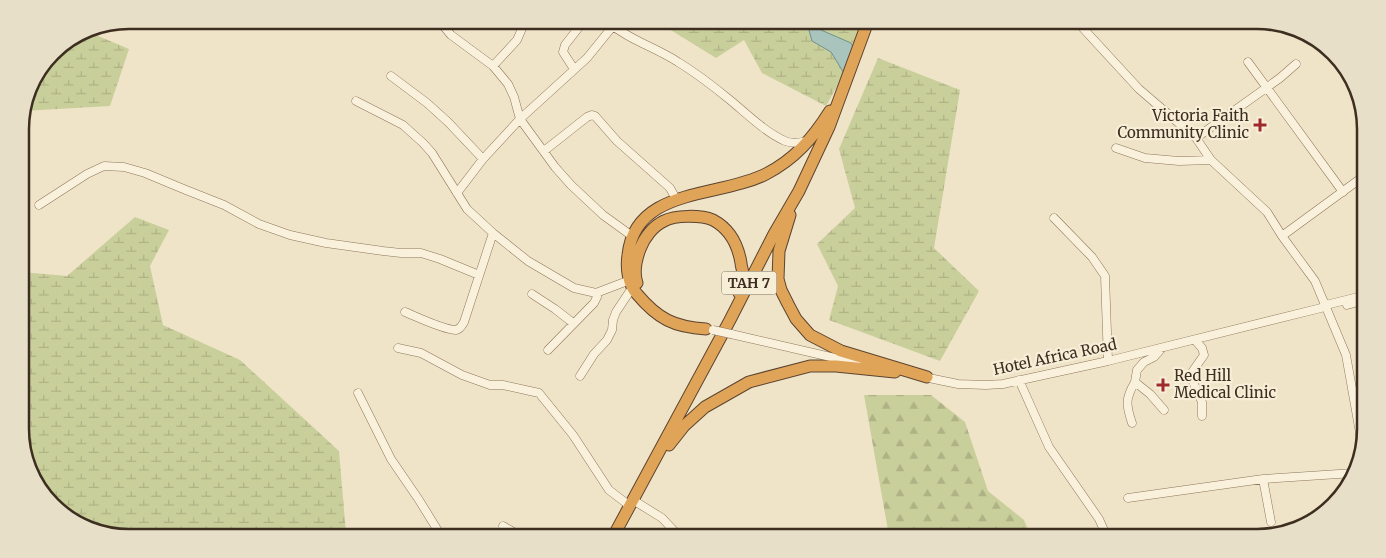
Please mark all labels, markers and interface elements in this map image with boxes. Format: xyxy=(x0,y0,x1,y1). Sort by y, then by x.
place label: Victoria Faith Community Clinic xyxy=(1118,106,1249,142)
marker: Victoria Faith Community Clinic xyxy=(1253,118,1267,132)
road number: TAH 7 xyxy=(722,272,776,294)
street label: Hotel Africa Road xyxy=(991,334,1118,379)
place label: Red Hill Medical Clinic xyxy=(1174,366,1277,402)
marker: Red Hill Medical Clinic xyxy=(1156,378,1170,392)

